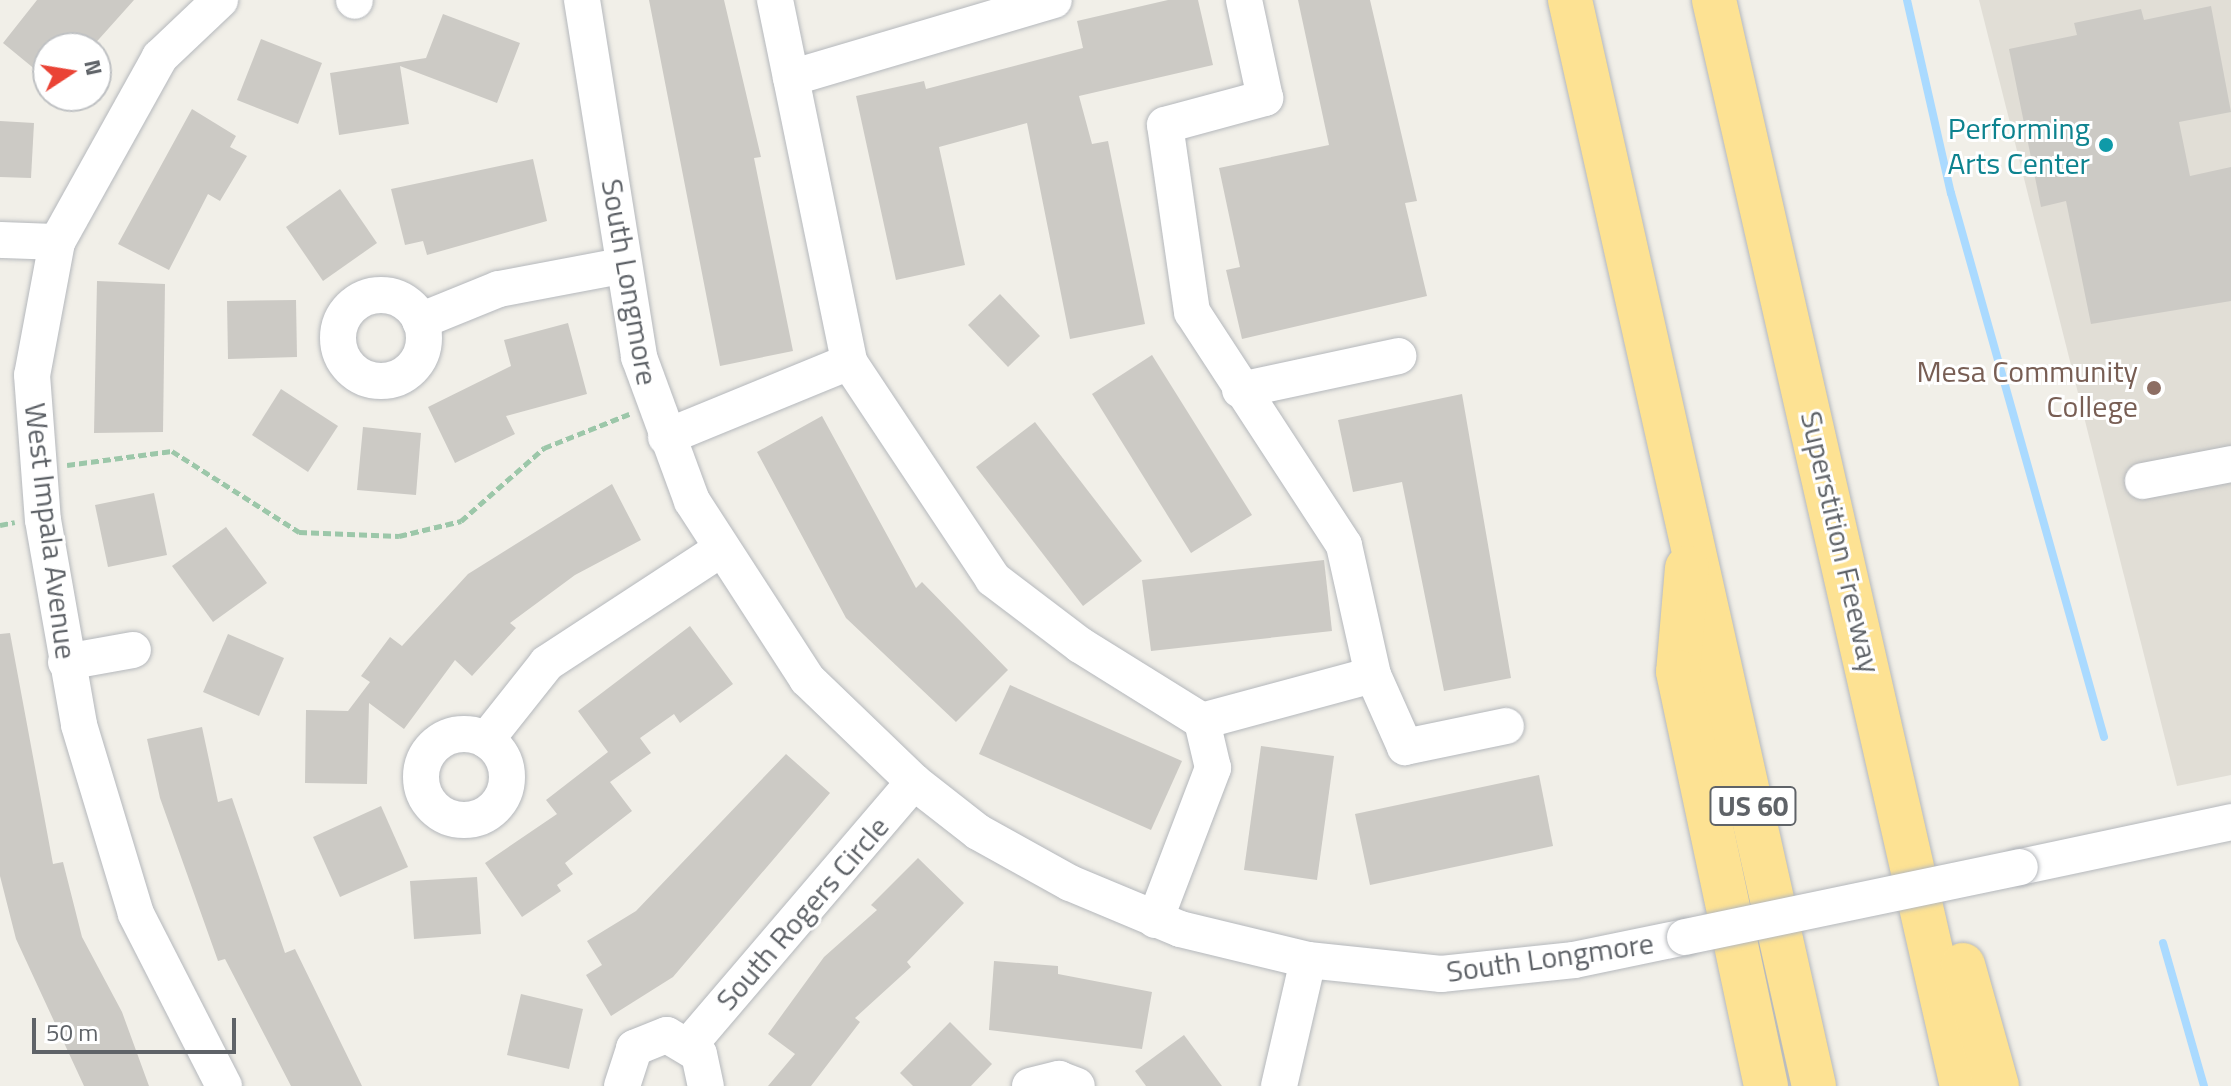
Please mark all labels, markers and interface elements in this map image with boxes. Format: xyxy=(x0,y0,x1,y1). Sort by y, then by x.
north arrow xyxy=(32,32,112,112)
text: N xyxy=(75,56,112,78)
place label: Performing Arts Center xyxy=(1947,110,2090,180)
marker: Performing Arts Center xyxy=(2097,136,2115,154)
street label: South Longmore xyxy=(594,176,666,388)
place label: Mesa Community College xyxy=(1917,353,2138,424)
marker: Mesa Community College xyxy=(2145,379,2163,397)
street label: West Impala Avenue xyxy=(17,401,85,661)
street label: Superstition Freeway xyxy=(1793,408,1889,676)
road number: US 60 xyxy=(1709,782,1797,830)
street label: South Rogers Circle xyxy=(708,809,896,1017)
street label: South Longmore xyxy=(1444,925,1656,989)
scale bar xyxy=(36,1002,240,1052)
text: 50 m xyxy=(46,1014,98,1050)

